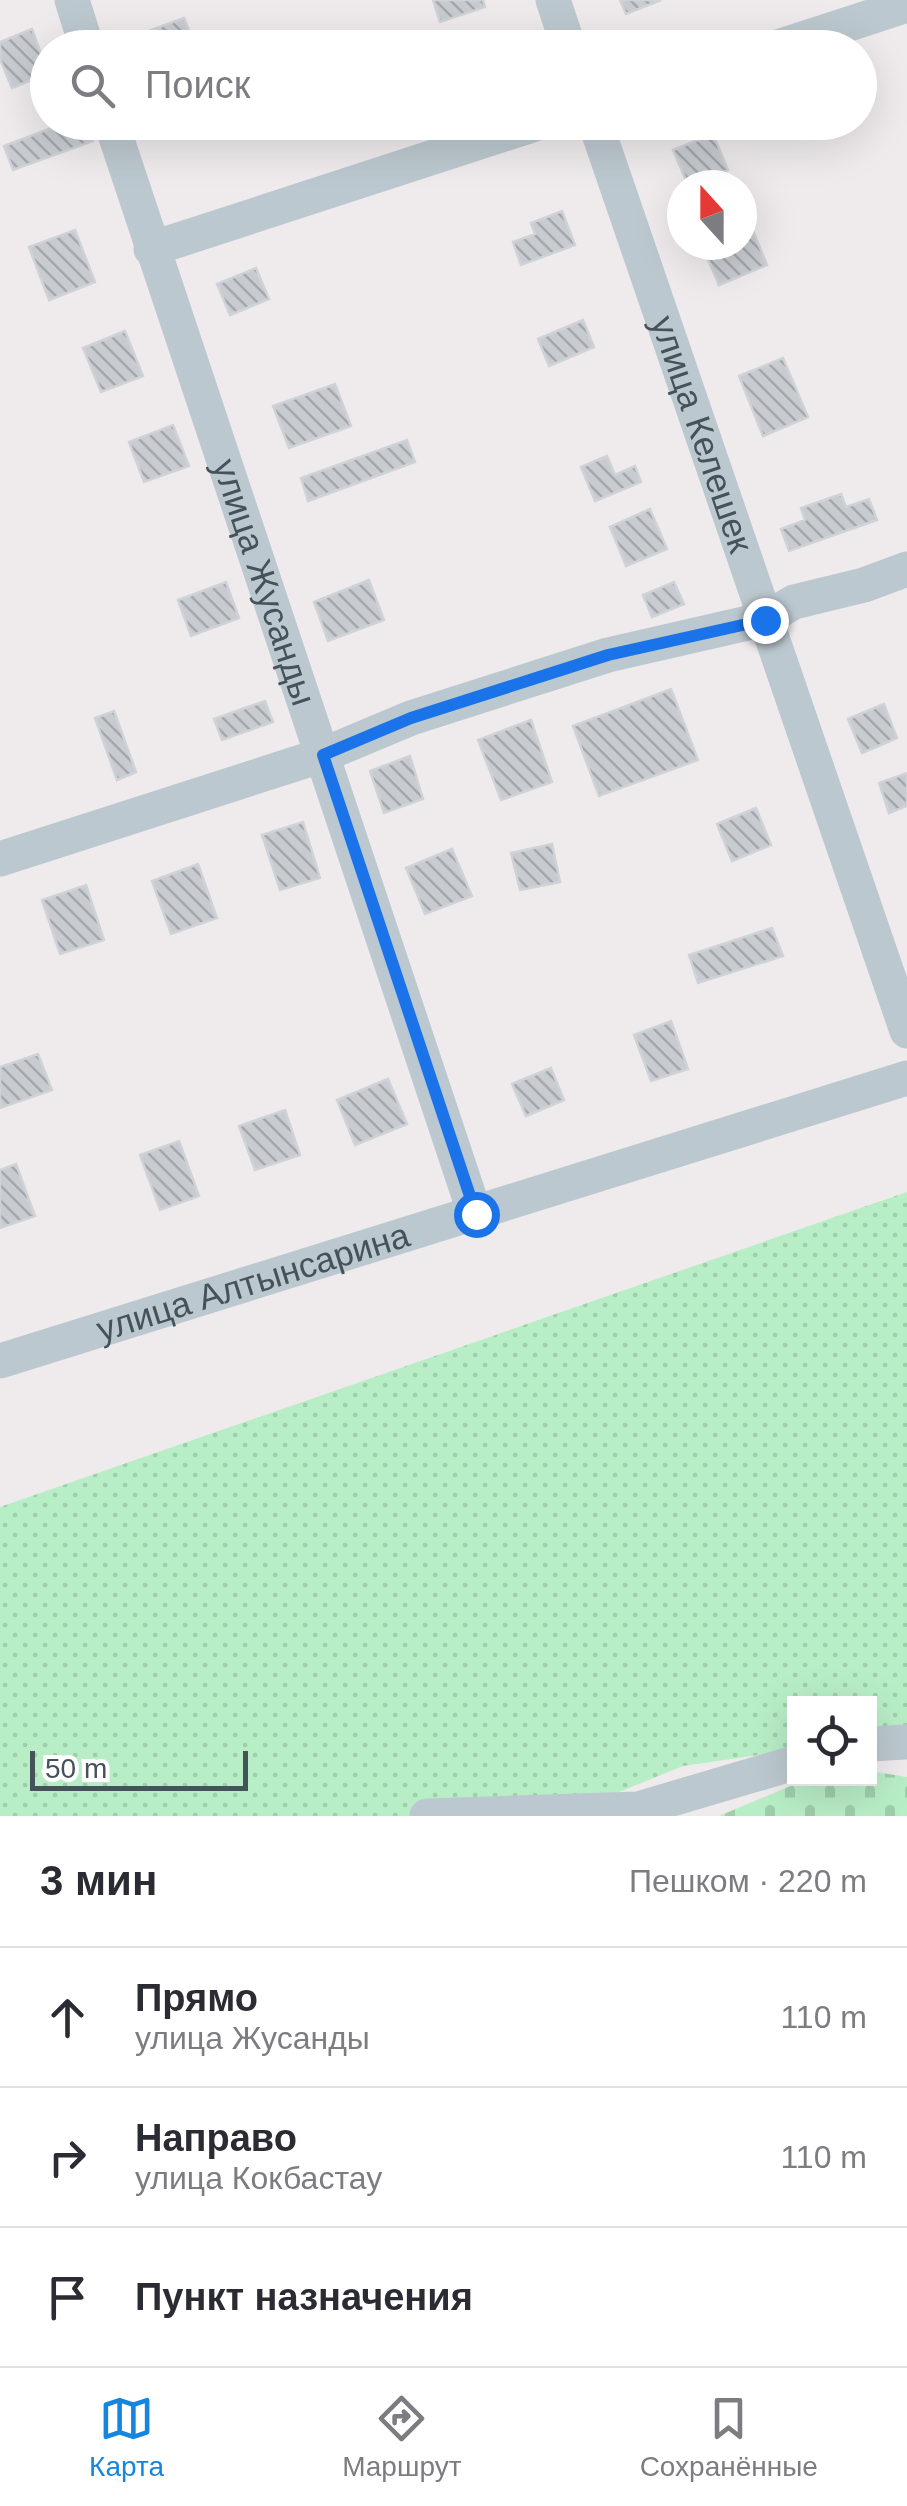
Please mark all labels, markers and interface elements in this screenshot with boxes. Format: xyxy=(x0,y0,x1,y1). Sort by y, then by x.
search box xyxy=(30,30,877,140)
icon: search xyxy=(65,58,120,113)
text: Поиск xyxy=(145,64,250,106)
north arrow xyxy=(667,170,757,260)
street label: улица Келешек xyxy=(644,311,761,558)
street label: улица Жусанды xyxy=(206,454,324,710)
route end xyxy=(743,598,789,644)
route start xyxy=(454,1192,500,1238)
street label: улица Алтынсарина xyxy=(92,1214,414,1349)
map controls xyxy=(787,1696,877,1786)
button: locate xyxy=(787,1696,877,1786)
scale bar xyxy=(30,1746,248,1790)
text: 50 m xyxy=(45,1753,107,1784)
text: 3 мин xyxy=(40,1857,157,1904)
text: Пешком · 220 m xyxy=(629,1863,867,1899)
text: Прямо xyxy=(135,1977,258,2019)
icon: ahead xyxy=(40,1990,95,2045)
text: 110 m xyxy=(780,1999,867,2035)
text: улица Жусанды xyxy=(135,2020,370,2056)
text: Направо xyxy=(135,2117,297,2159)
icon: right xyxy=(40,2130,95,2185)
text: 110 m xyxy=(780,2139,867,2175)
text: улица Кокбастау xyxy=(135,2160,382,2196)
icon: arrive xyxy=(40,2270,95,2325)
text: Пункт назначения xyxy=(135,2276,473,2318)
tab: Карта xyxy=(89,2391,164,2483)
tab: Маршрут xyxy=(342,2391,461,2483)
tab: Сохранённые xyxy=(640,2391,818,2483)

